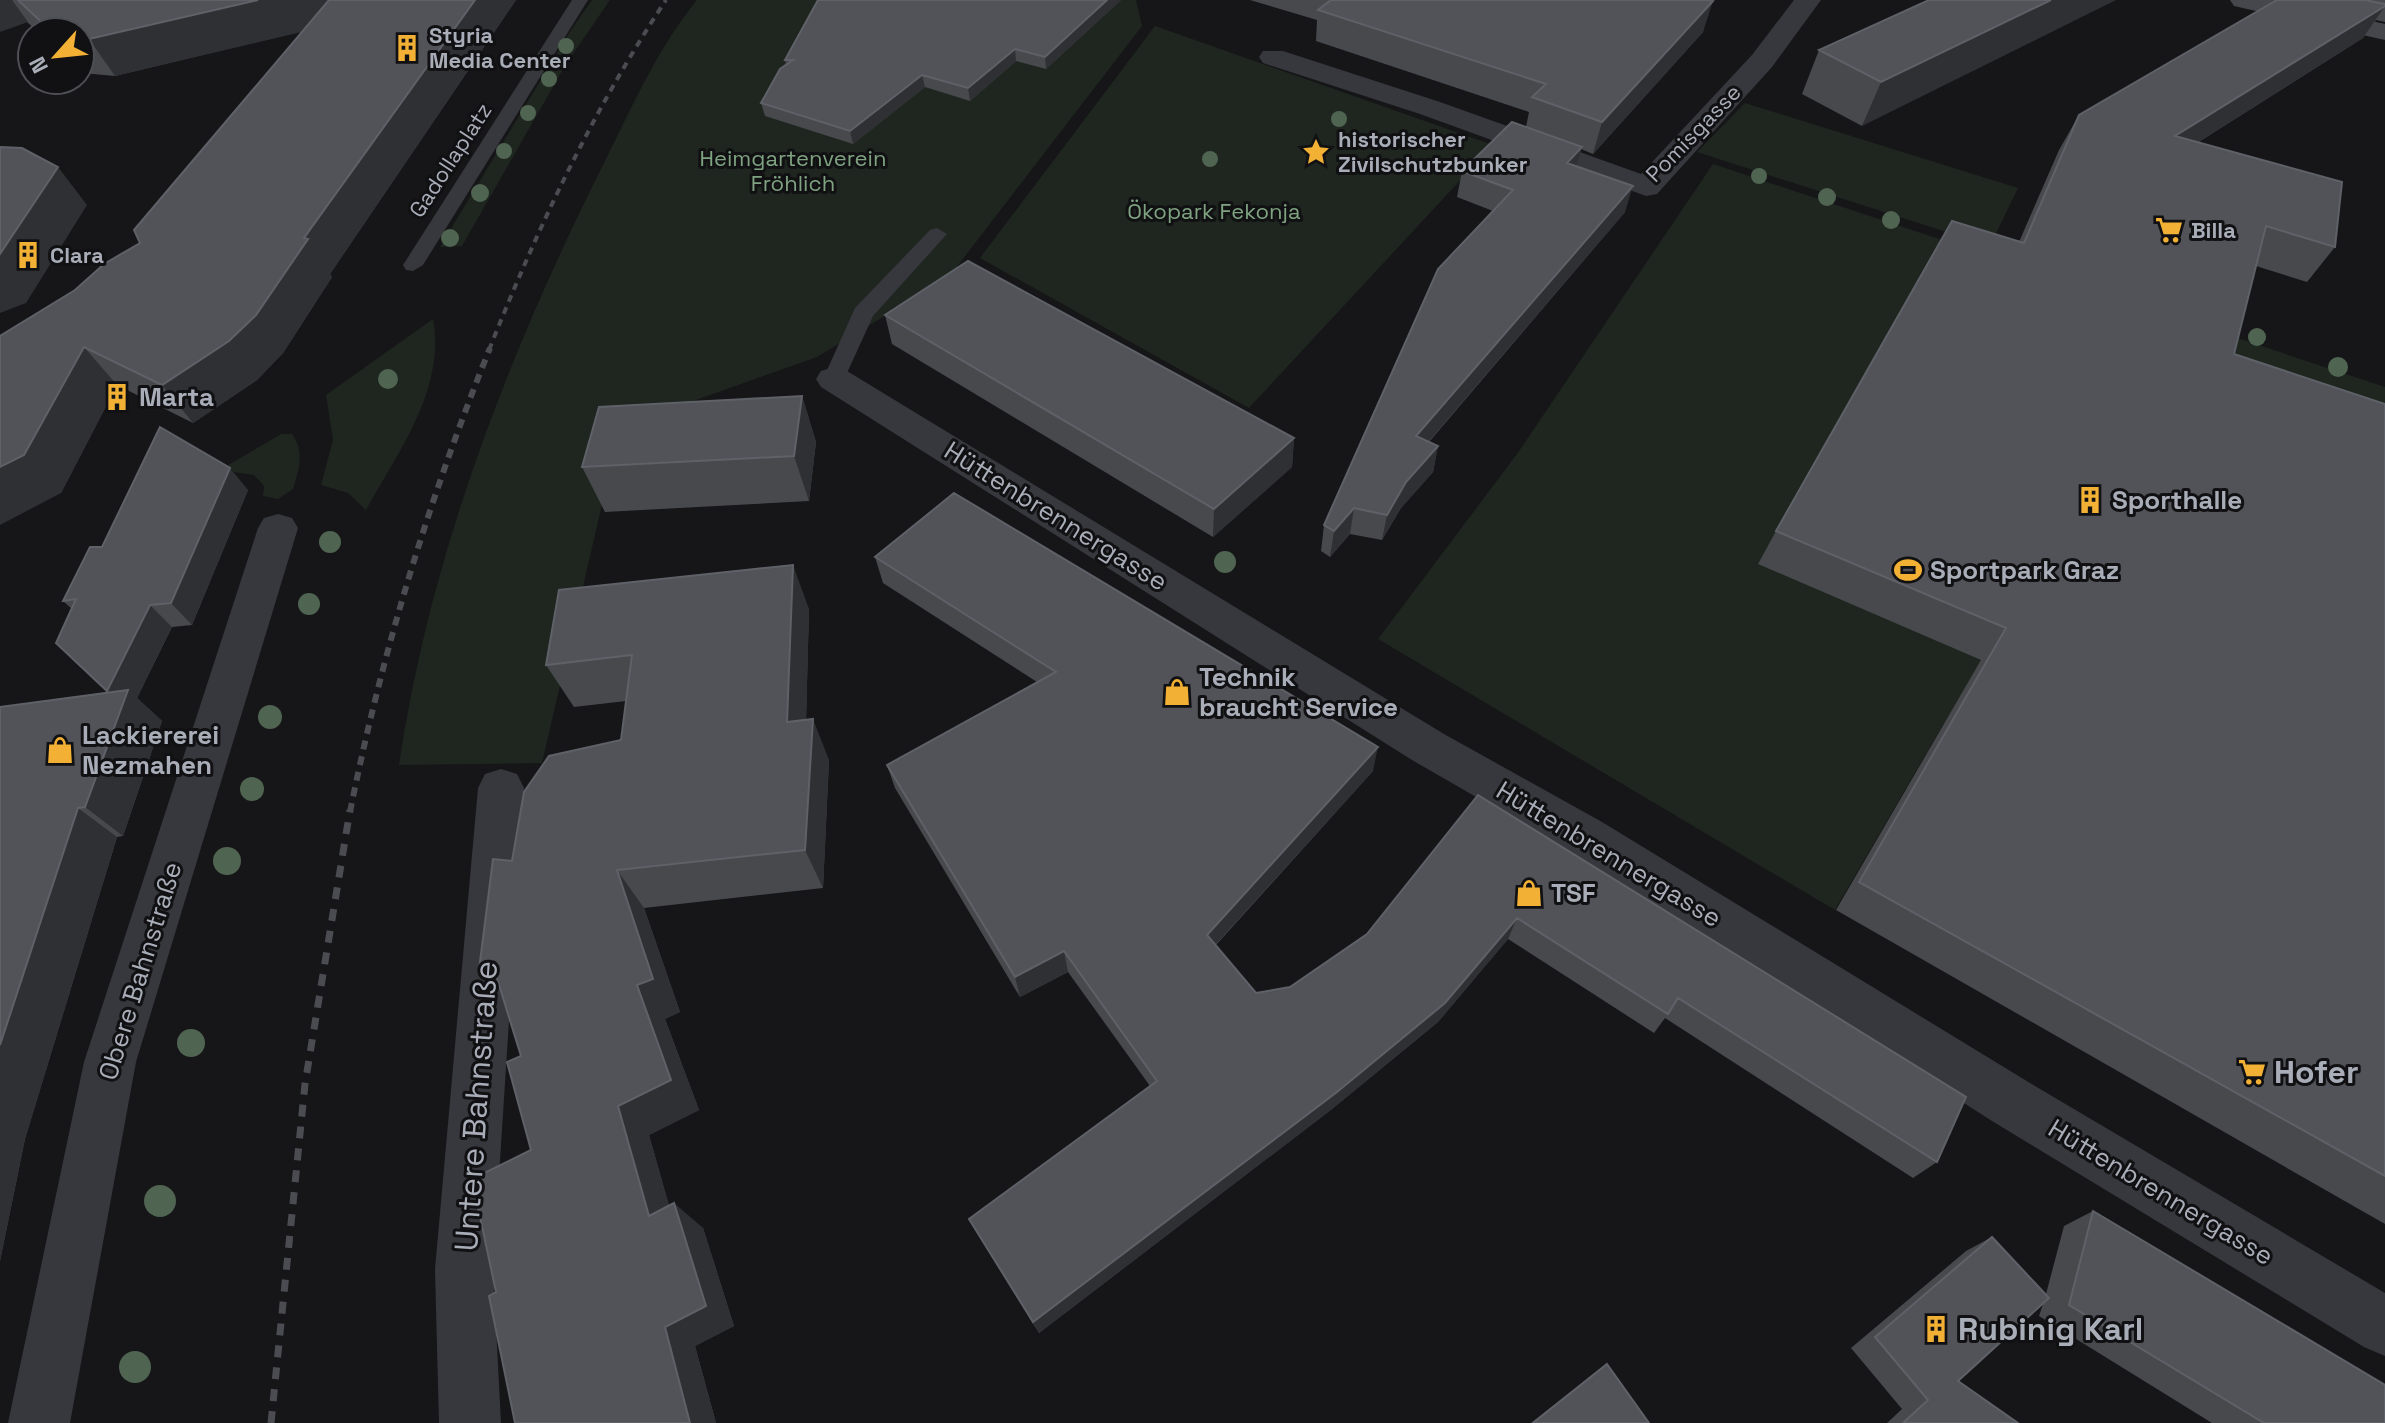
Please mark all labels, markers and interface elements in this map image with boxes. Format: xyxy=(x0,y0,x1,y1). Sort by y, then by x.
north arrow xyxy=(16,16,96,96)
place label: Styria Media Center xyxy=(429,21,571,74)
building icon: Styria Media Center xyxy=(392,33,422,63)
text: N xyxy=(22,52,54,78)
street label: Pomisgasse xyxy=(1639,78,1747,188)
street label: Gadollaplatz xyxy=(403,97,497,223)
place label: historischer Zivilschutzbunker xyxy=(1338,125,1528,178)
place icon: historischer Zivilschutzbunker xyxy=(1301,137,1331,167)
park label: Heimgartenverein Fröhlich xyxy=(700,144,886,197)
park label: Ökopark Fekonja xyxy=(1127,197,1301,225)
supermarket icon: Billa xyxy=(2154,215,2184,245)
place label: Billa xyxy=(2191,216,2236,244)
building icon: Clara xyxy=(13,240,43,270)
place label: Clara xyxy=(50,241,104,269)
place label: Marta xyxy=(139,380,214,414)
building icon: Marta xyxy=(102,382,132,412)
street label: Hüttenbrennergasse xyxy=(938,433,1174,599)
place label: Sporthalle xyxy=(2112,483,2242,517)
building icon: Sporthalle xyxy=(2075,485,2105,515)
place label: Sportpark Graz xyxy=(1930,553,2119,587)
sports icon: Sportpark Graz xyxy=(1893,555,1923,585)
place label: Technik braucht Service xyxy=(1199,660,1398,724)
shop icon: Technik braucht Service xyxy=(1162,677,1192,707)
place label: Lackiererei Nezmahen xyxy=(82,718,219,782)
shop icon: Lackiererei Nezmahen xyxy=(45,735,75,765)
street label: Hüttenbrennergasse xyxy=(1490,773,1728,935)
street label: Obere Bahnstraße xyxy=(91,858,189,1084)
place label: TSF xyxy=(1551,876,1596,910)
shop icon: TSF xyxy=(1514,878,1544,908)
street label: Untere Bahnstraße xyxy=(446,959,506,1253)
place label: Hofer xyxy=(2274,1052,2359,1092)
supermarket icon: Hofer xyxy=(2237,1057,2267,1087)
street label: Hüttenbrennergasse xyxy=(2042,1111,2280,1273)
place label: Rubinig Karl xyxy=(1958,1309,2143,1349)
building icon: Rubinig Karl xyxy=(1921,1314,1951,1344)

